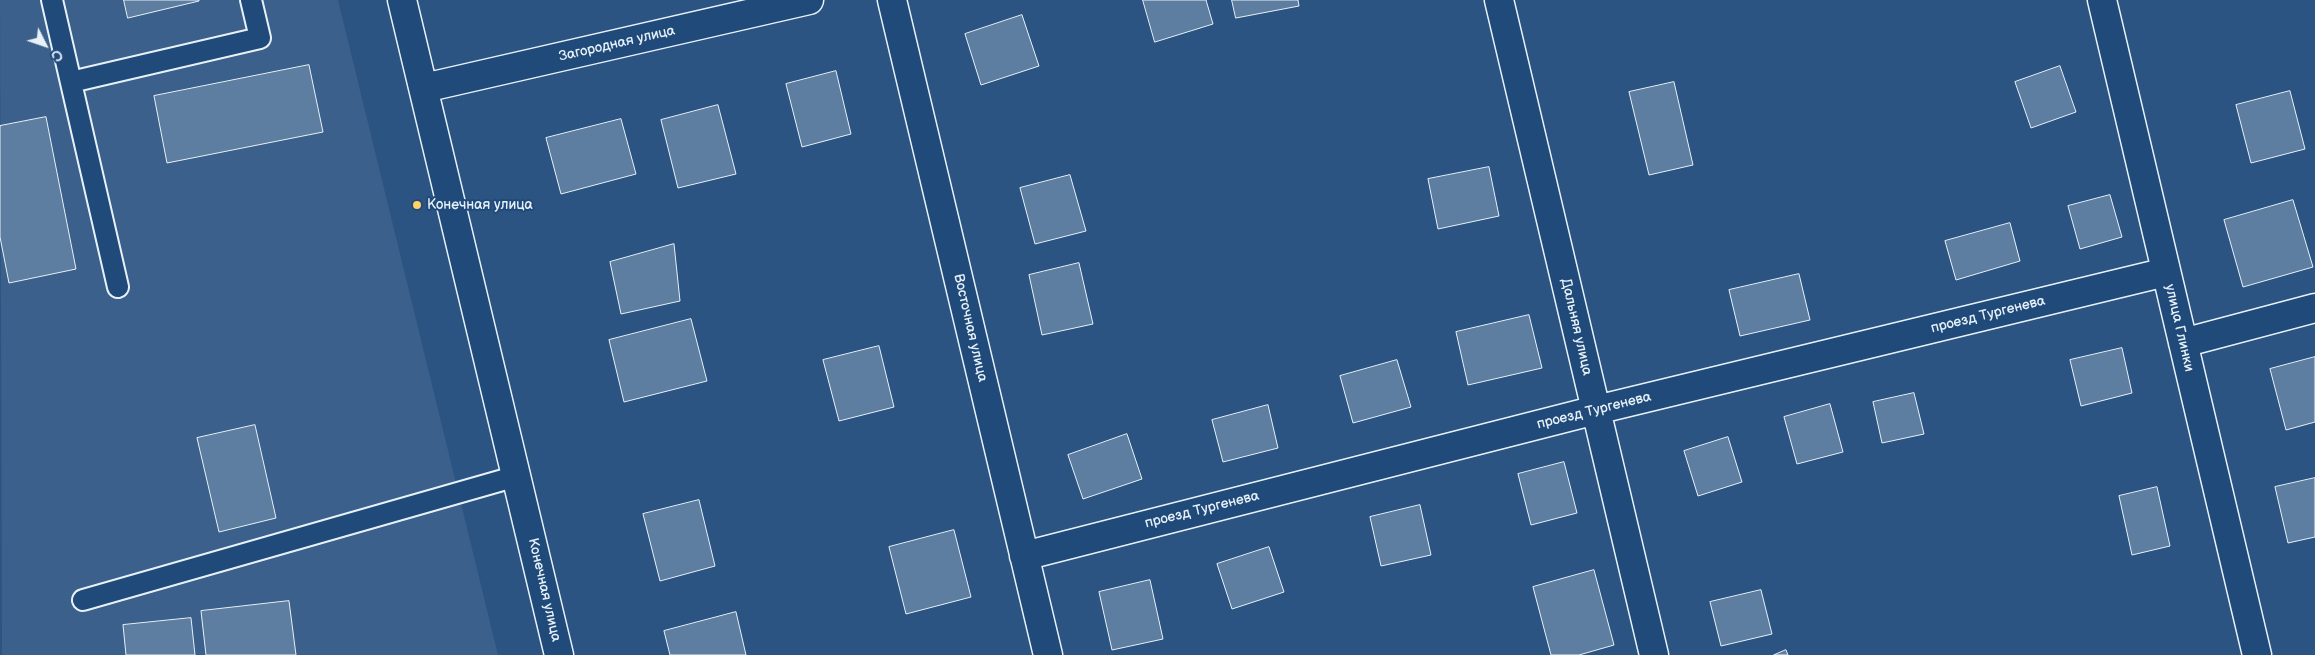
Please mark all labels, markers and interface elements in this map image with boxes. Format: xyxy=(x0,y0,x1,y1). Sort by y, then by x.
north arrow xyxy=(20,20,70,70)
street label: Загородная улица xyxy=(557,22,677,66)
text: С xyxy=(47,46,66,64)
place label: Конечная улица xyxy=(427,197,533,213)
marker: Конечная улица xyxy=(411,199,423,211)
street label: Восточная улица xyxy=(949,272,991,384)
street label: Дальняя улица xyxy=(1557,277,1595,377)
street label: улица Глинки xyxy=(2161,283,2197,373)
street label: проезд Тургенева xyxy=(1929,293,2047,337)
street label: проезд Тургенева xyxy=(1535,389,1653,433)
street label: проезд Тургенева xyxy=(1143,488,1261,532)
street label: Конечная улица xyxy=(524,537,564,643)

